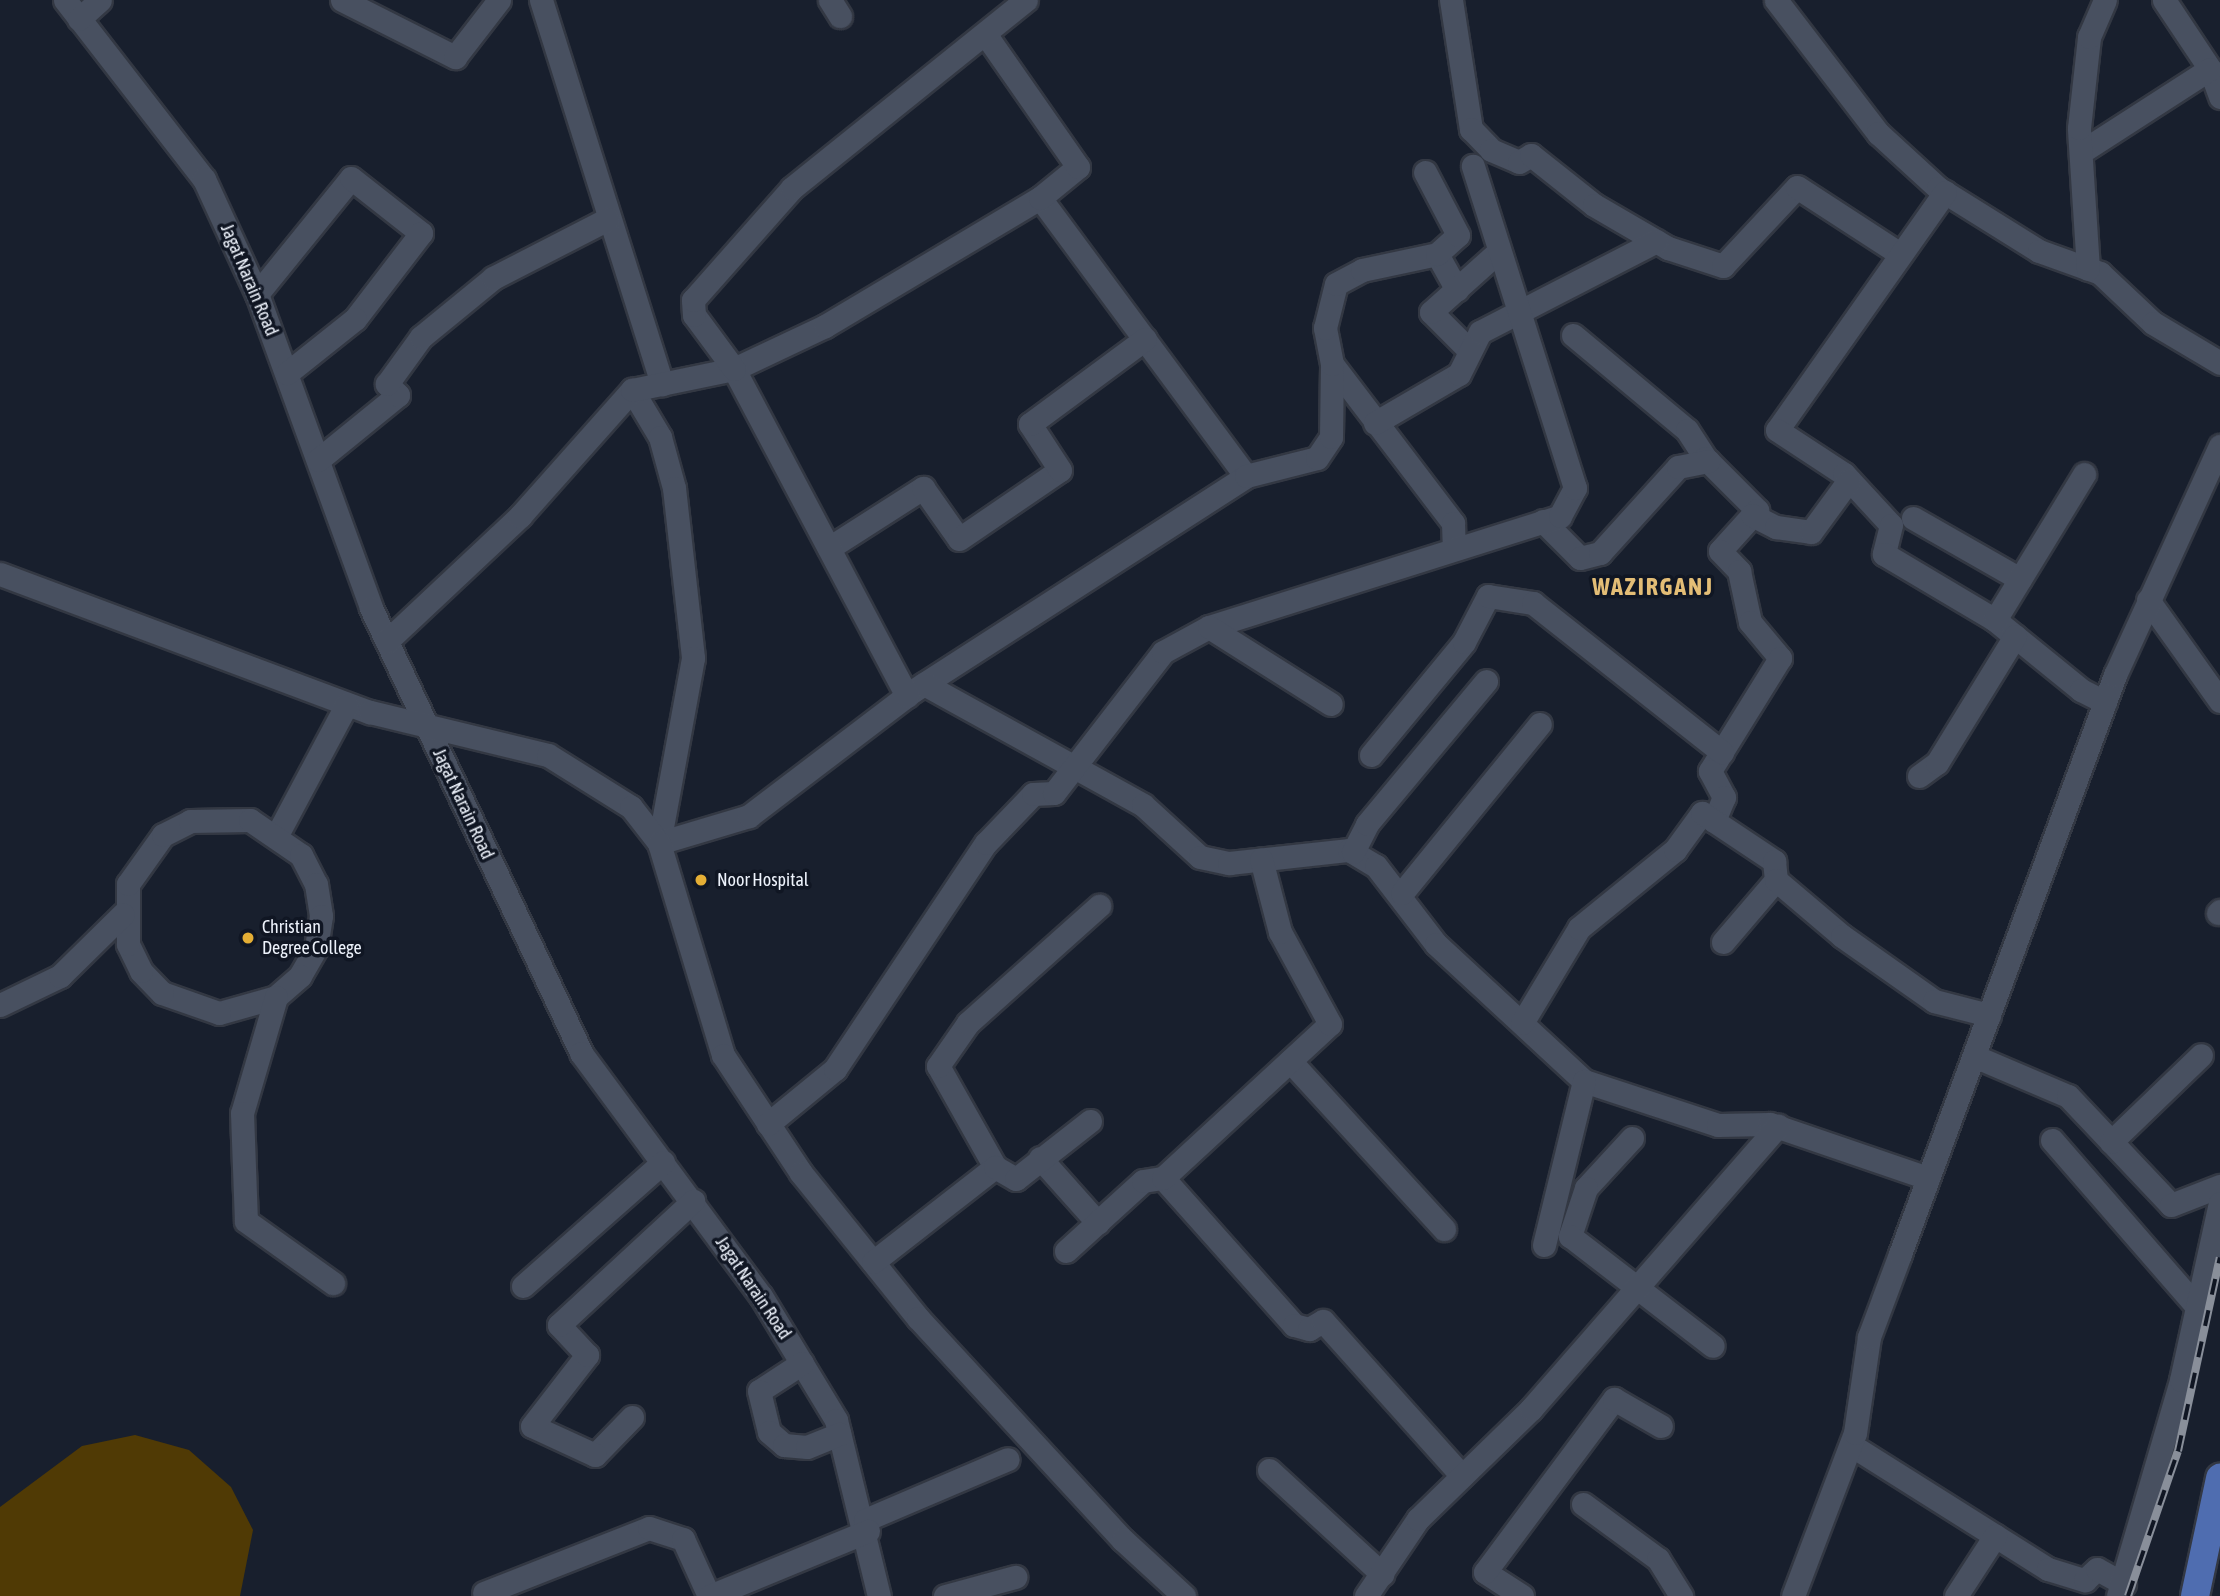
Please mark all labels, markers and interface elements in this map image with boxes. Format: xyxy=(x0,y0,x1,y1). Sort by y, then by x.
street label: Jagat Narain Road xyxy=(216,221,282,339)
district label: WAZIRGANJ xyxy=(1593,573,1713,601)
street label: Jagat Narain Road xyxy=(428,745,498,863)
place label: Noor Hospital xyxy=(717,869,809,891)
marker: Noor Hospital xyxy=(691,870,711,890)
place label: Christian Degree College xyxy=(262,917,362,960)
marker: Christian Degree College xyxy=(240,930,256,946)
street label: Jagat Narain Road xyxy=(711,1232,795,1344)

